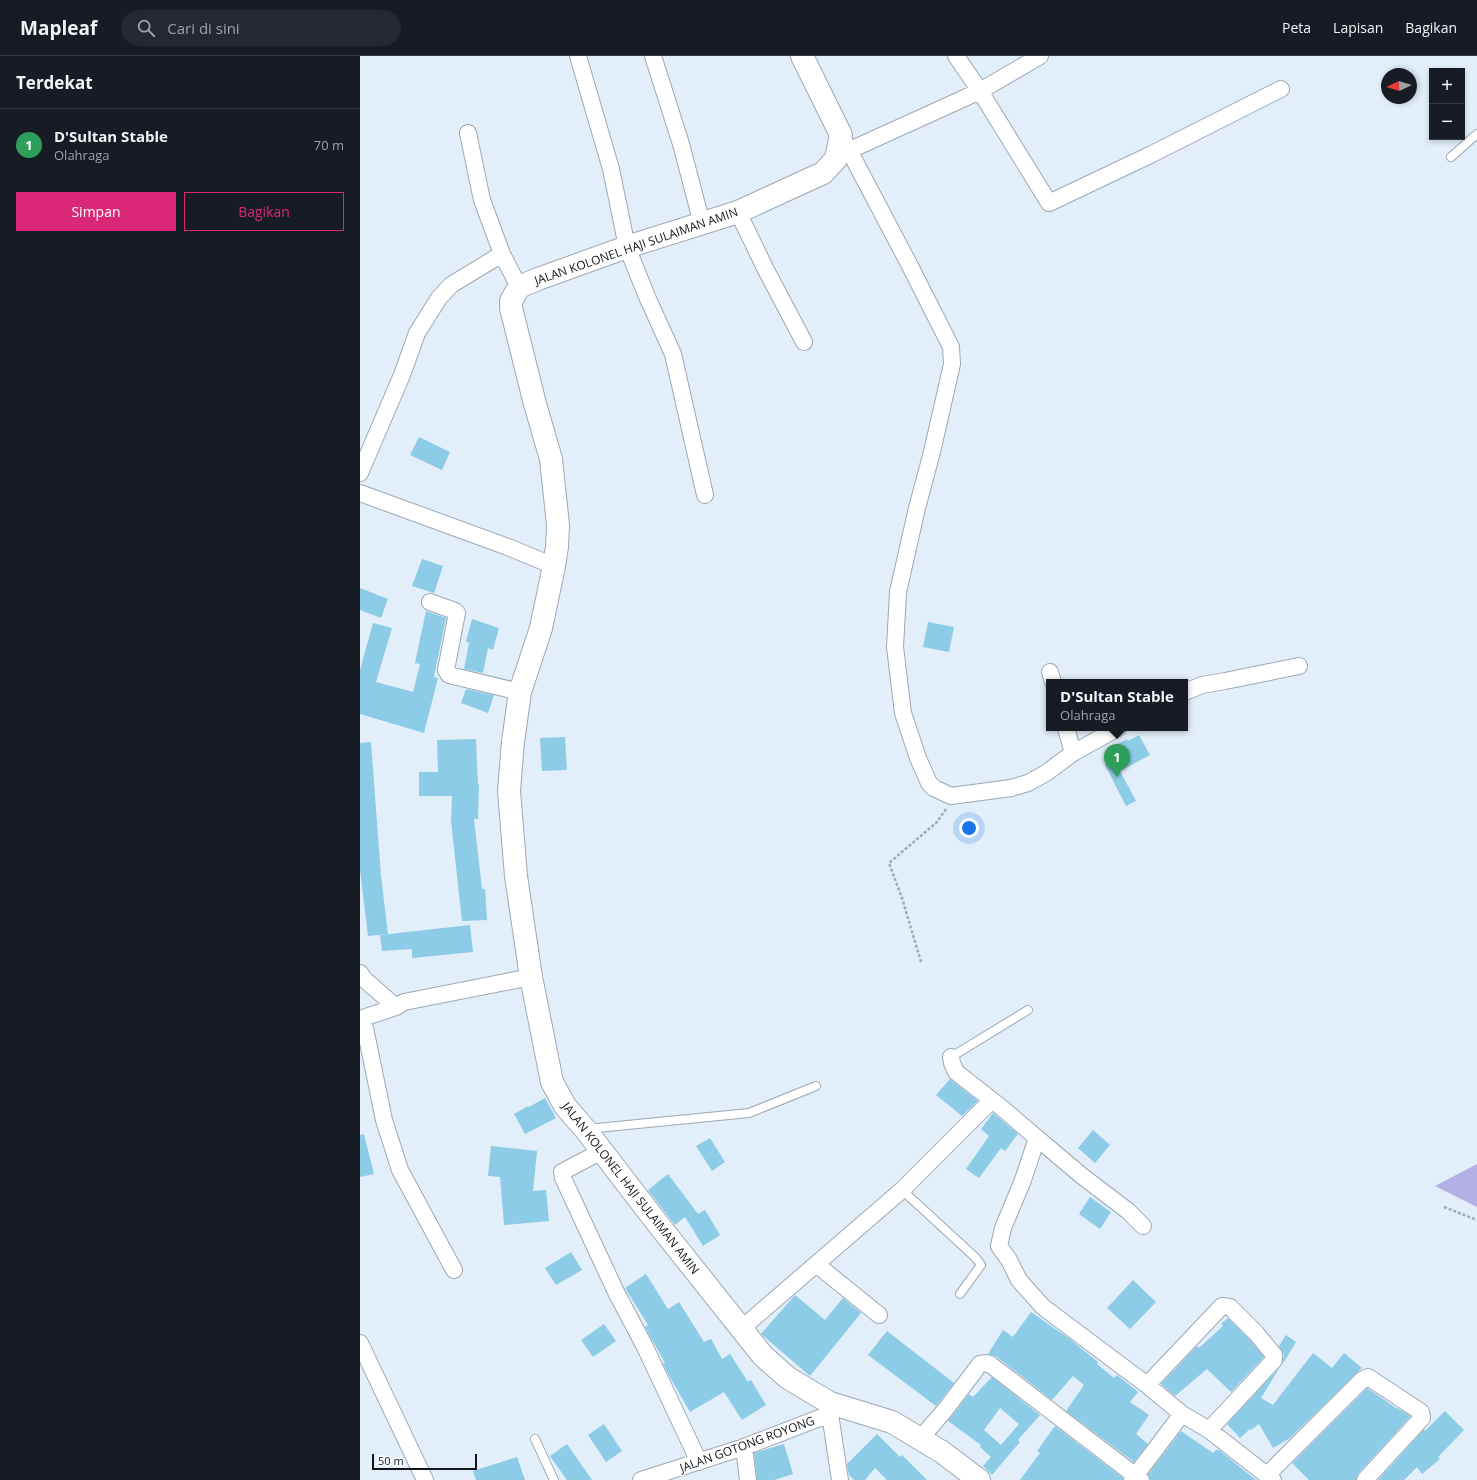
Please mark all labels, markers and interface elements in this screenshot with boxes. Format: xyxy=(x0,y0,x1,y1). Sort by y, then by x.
search box xyxy=(121,10,401,46)
text: Mapleaf xyxy=(20,15,97,41)
icon: search xyxy=(135,17,157,39)
text: Cari di sini xyxy=(167,18,240,38)
text: Peta xyxy=(1282,18,1311,37)
text: Lapisan xyxy=(1333,18,1383,37)
text: Bagikan xyxy=(1405,18,1457,37)
north arrow xyxy=(1381,68,1417,104)
map controls xyxy=(1429,68,1465,140)
button: + xyxy=(1429,68,1465,104)
text: Terdekat xyxy=(16,71,93,94)
button: − xyxy=(1429,104,1465,140)
text: D'Sultan Stable xyxy=(54,126,168,146)
text: 1 xyxy=(25,136,33,154)
text: 70 m xyxy=(314,136,344,154)
text: Olahraga xyxy=(54,146,109,164)
button: Simpan xyxy=(16,192,176,231)
button: Bagikan xyxy=(184,192,344,231)
street label: JALAN KOLONEL HAJI SULAIMAN AMIN xyxy=(531,203,740,289)
popup xyxy=(1046,679,1188,731)
text: D'Sultan Stable xyxy=(1060,686,1174,706)
text: Olahraga xyxy=(1060,706,1115,724)
pin: 1 xyxy=(1104,744,1130,777)
your location xyxy=(959,818,979,838)
street label: JALAN KOLONEL HAJI SULAIMAN AMIN xyxy=(558,1098,704,1278)
street label: JALAN GOTONG ROYONG xyxy=(676,1412,817,1477)
scale bar xyxy=(372,1452,477,1471)
text: 50 m xyxy=(378,1453,404,1468)

